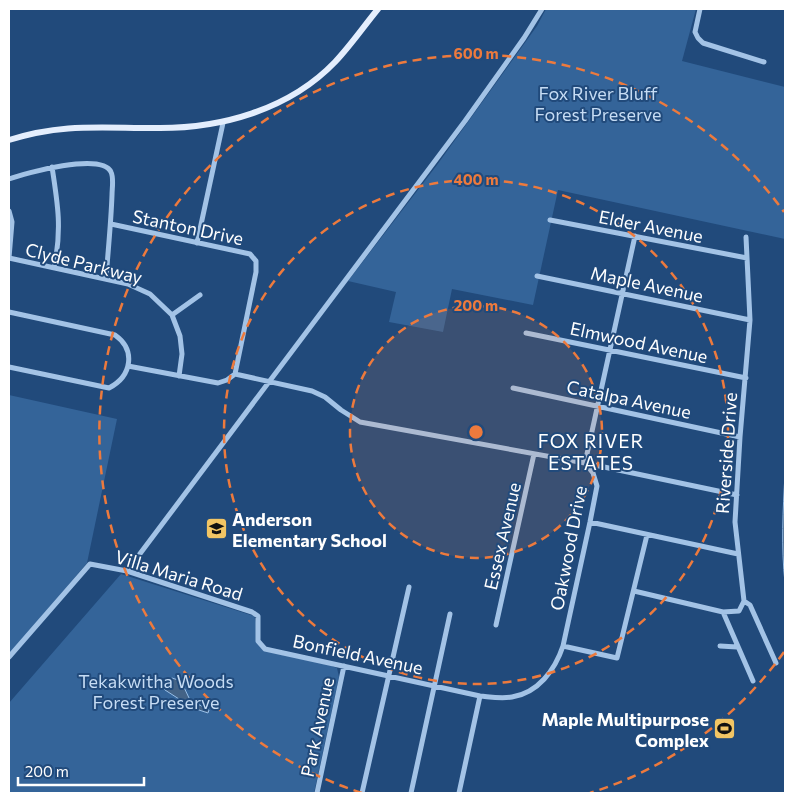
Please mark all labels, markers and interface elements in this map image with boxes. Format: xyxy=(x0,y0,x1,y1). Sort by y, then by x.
text: 600 m xyxy=(453,44,499,62)
park label: Fox River Bluff Forest Preserve xyxy=(535,82,662,125)
text: 400 m xyxy=(453,170,499,188)
street label: Stanton Drive xyxy=(131,205,245,249)
street label: Elder Avenue xyxy=(597,205,705,247)
street label: Clyde Parkway xyxy=(23,238,145,288)
street label: Maple Avenue xyxy=(589,261,705,307)
text: 200 m xyxy=(454,296,498,314)
street label: Elmwood Avenue xyxy=(568,317,710,367)
street label: Catalpa Avenue xyxy=(565,375,693,423)
street label: Riverside Drive xyxy=(711,392,741,514)
centre of rings xyxy=(467,423,485,441)
district label: FOX RIVER ESTATES xyxy=(538,429,644,474)
street label: Essex Avenue xyxy=(479,480,525,592)
street label: Oakwood Drive xyxy=(545,484,591,612)
place label: Anderson Elementary School xyxy=(232,508,387,551)
school or university icon: Anderson Elementary School xyxy=(204,517,228,541)
street label: Villa Maria Road xyxy=(113,545,245,605)
street label: Bonfield Avenue xyxy=(291,629,425,679)
park label: Tekakwitha Woods Forest Preserve xyxy=(78,670,234,713)
street label: Park Avenue xyxy=(296,675,338,779)
place label: Maple Multipurpose Complex xyxy=(541,708,709,751)
sports icon: Maple Multipurpose Complex xyxy=(713,717,737,741)
scale bar xyxy=(18,754,144,786)
text: 200 m xyxy=(25,762,69,780)

